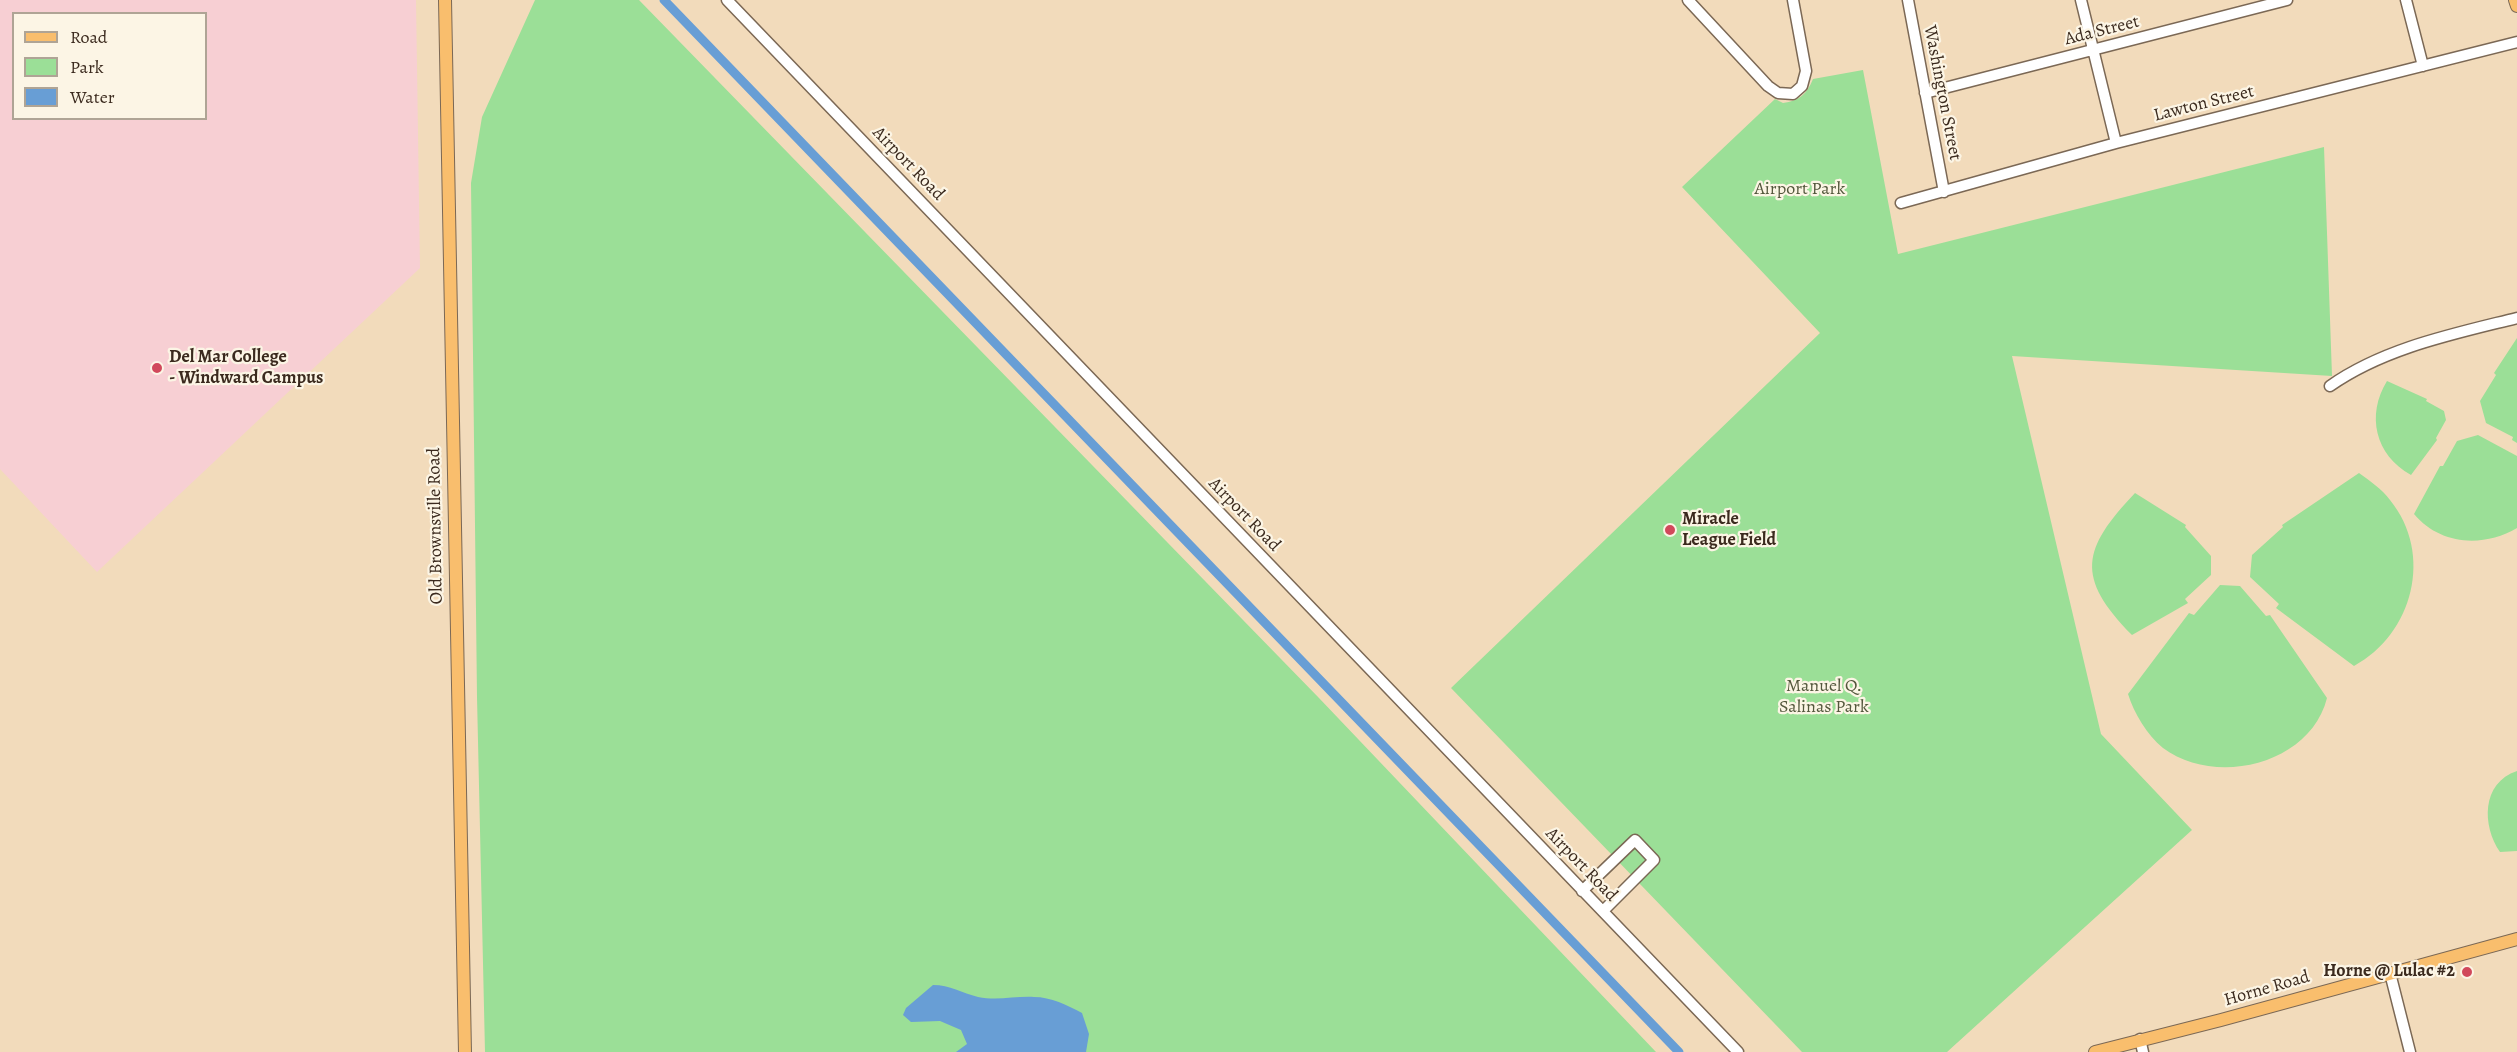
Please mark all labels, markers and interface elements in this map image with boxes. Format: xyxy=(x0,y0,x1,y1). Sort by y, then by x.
street label: Ada Street xyxy=(2062,11,2142,51)
legend xyxy=(12,12,207,120)
street label: Washington Street xyxy=(1918,24,1966,162)
text: Road xyxy=(70,25,107,49)
text: Park xyxy=(70,55,104,79)
street label: Lawton Street xyxy=(2152,81,2256,127)
text: Water xyxy=(70,85,115,109)
street label: Airport Road xyxy=(867,123,949,205)
park label: Airport Park xyxy=(1755,179,1845,201)
place label: Del Mar College - Windward Campus xyxy=(169,347,323,389)
marker: Del Mar College - Windward Campus xyxy=(150,361,164,375)
street label: Old Brownsville Road xyxy=(424,447,448,605)
street label: Airport Road xyxy=(1203,474,1285,556)
place label: Miracle League Field xyxy=(1682,509,1776,552)
marker: Miracle League Field xyxy=(1663,523,1677,537)
park label: Manuel Q. Salinas Park xyxy=(1779,676,1869,718)
street label: Airport Road xyxy=(1540,824,1622,906)
place label: Horne @ Lulac #2 xyxy=(2323,961,2455,983)
marker: Horne @ Lulac #2 xyxy=(2460,965,2474,979)
street label: Horne Road xyxy=(2222,966,2312,1012)

